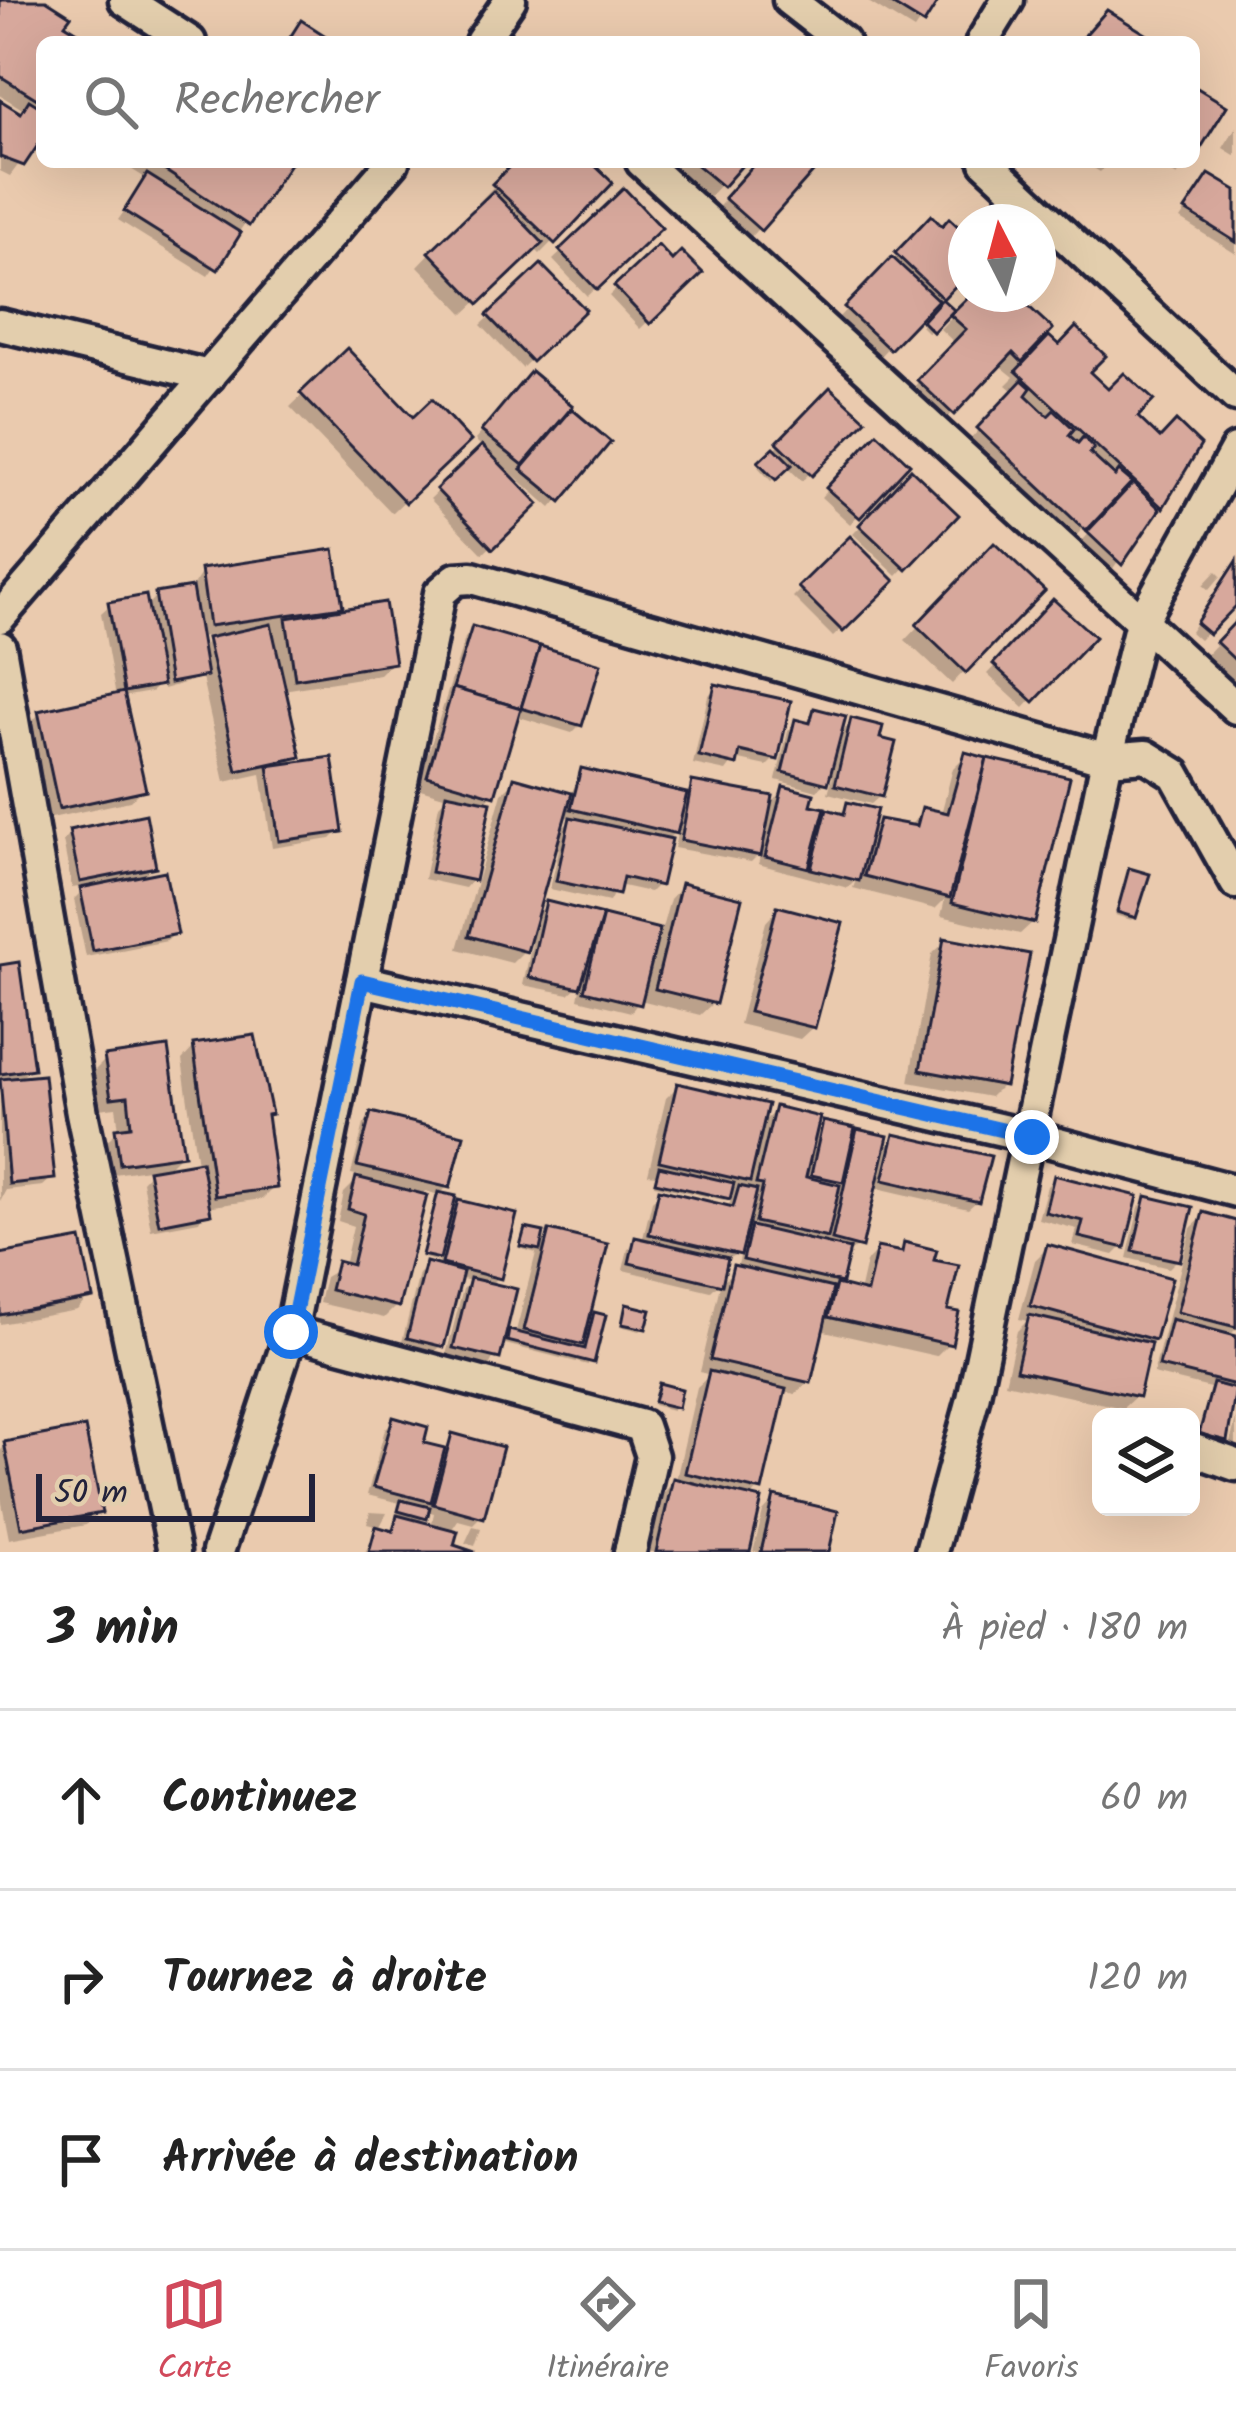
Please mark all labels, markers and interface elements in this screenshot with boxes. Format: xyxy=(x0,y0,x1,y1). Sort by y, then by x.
search box xyxy=(36,36,1200,168)
text: Rechercher xyxy=(174,66,379,138)
icon: search xyxy=(78,69,144,135)
north arrow xyxy=(948,204,1056,312)
route end xyxy=(1005,1110,1059,1164)
route start xyxy=(264,1305,318,1359)
map controls xyxy=(1092,1408,1200,1516)
button: layers xyxy=(1092,1408,1200,1516)
scale bar xyxy=(36,1468,315,1521)
text: 50 m xyxy=(54,1468,128,1521)
text: 3 min xyxy=(48,1590,179,1671)
text: À pied · 180 m xyxy=(941,1599,1188,1661)
text: Continuez xyxy=(162,1764,358,1836)
icon: ahead xyxy=(48,1767,114,1833)
text: 60 m xyxy=(1100,1769,1188,1831)
text: Tournez à droite xyxy=(162,1944,487,2016)
icon: right xyxy=(48,1947,114,2013)
text: 120 m xyxy=(1087,1949,1188,2011)
text: Arrivée à destination xyxy=(162,2124,579,2196)
icon: arrive xyxy=(48,2127,114,2193)
tab: Carte xyxy=(157,2271,231,2396)
tab: Itinéraire xyxy=(546,2271,669,2396)
tab: Favoris xyxy=(984,2271,1079,2396)

